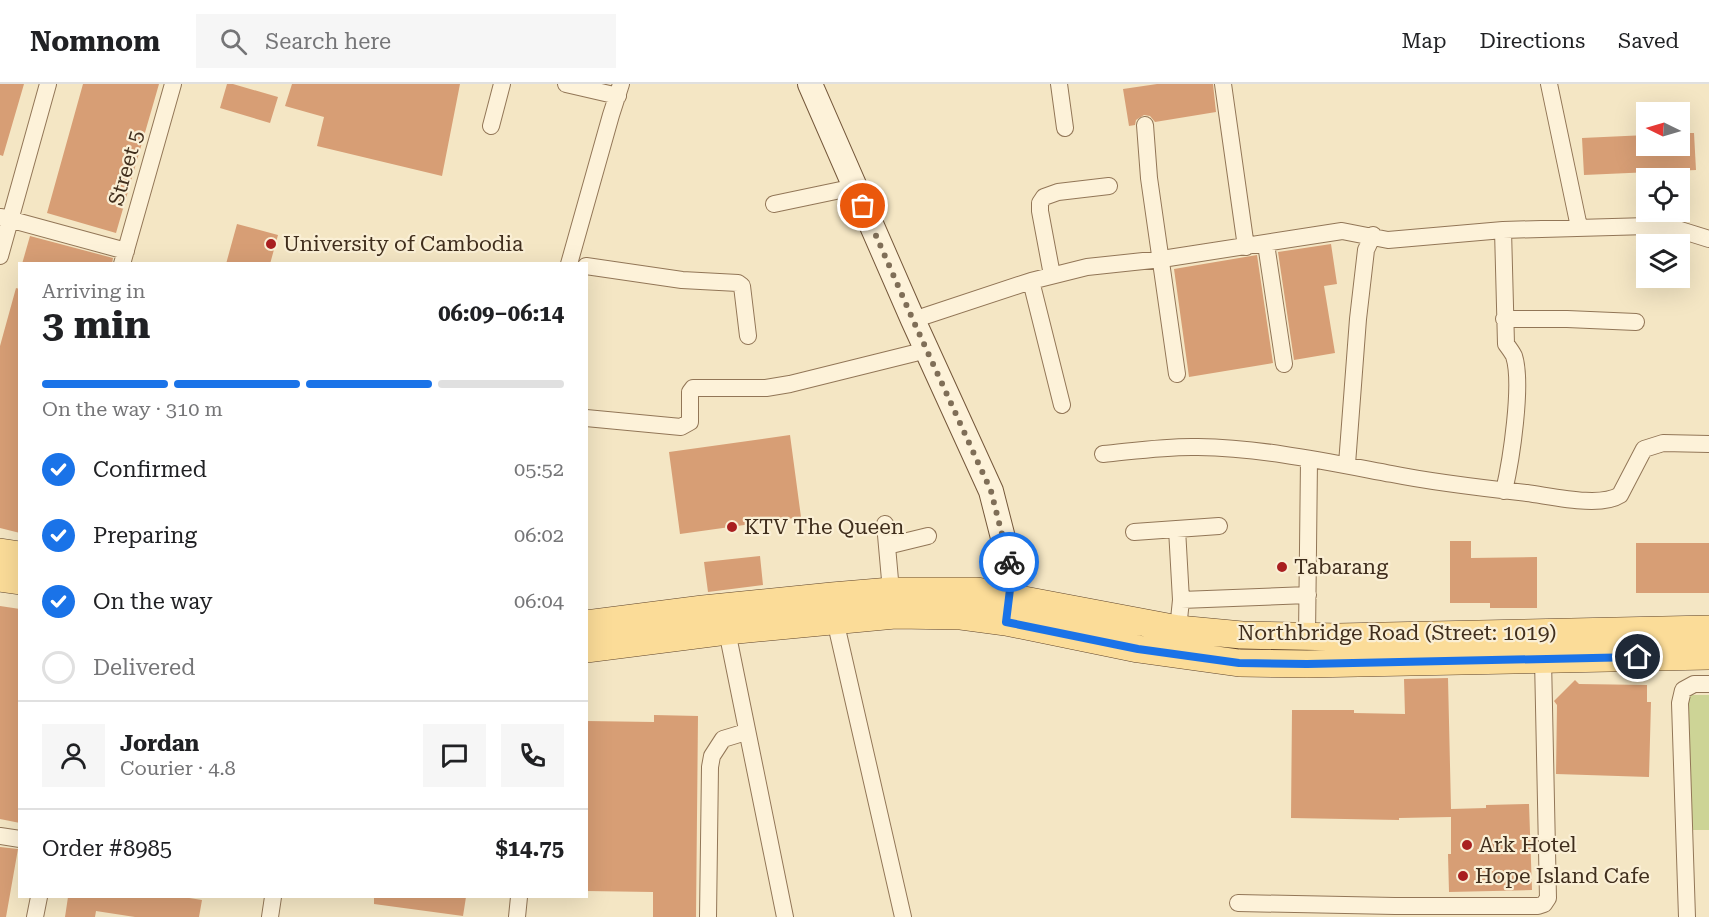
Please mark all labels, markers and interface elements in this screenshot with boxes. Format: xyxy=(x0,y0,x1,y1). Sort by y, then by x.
search box xyxy=(196,14,616,68)
text: Nomnom xyxy=(30,25,160,58)
icon: search xyxy=(217,25,250,58)
text: Search here xyxy=(265,29,391,54)
text: Map xyxy=(1402,29,1446,53)
text: Directions xyxy=(1479,29,1585,53)
text: Saved xyxy=(1618,29,1679,53)
north arrow xyxy=(1636,102,1690,156)
map controls xyxy=(1636,102,1690,288)
street label: Street 5 xyxy=(104,128,148,208)
button: locate xyxy=(1636,168,1690,222)
pin xyxy=(837,180,888,231)
icon: bag xyxy=(846,189,879,222)
place label: University of Cambodia xyxy=(283,232,524,256)
button: layers xyxy=(1636,234,1690,288)
marker: University of Cambodia xyxy=(264,237,278,251)
text: Arriving in xyxy=(42,279,145,303)
text: 06:09–06:14 xyxy=(438,301,564,326)
text: 3 min xyxy=(42,302,150,348)
text: On the way · 310 m xyxy=(42,397,223,421)
icon: check xyxy=(42,453,75,486)
text: Confirmed xyxy=(93,457,207,482)
text: 05:52 xyxy=(514,457,564,481)
place label: KTV The Queen xyxy=(744,515,905,539)
icon: check xyxy=(42,519,75,552)
marker: KTV The Queen xyxy=(725,520,739,534)
text: Preparing xyxy=(93,523,197,548)
text: 06:02 xyxy=(514,523,564,547)
courier xyxy=(979,532,1039,592)
icon: bike xyxy=(993,546,1026,579)
place label: Tabarang xyxy=(1294,555,1388,579)
marker: Tabarang xyxy=(1275,560,1289,574)
icon: check xyxy=(42,585,75,618)
text: On the way xyxy=(93,589,213,614)
text: 06:04 xyxy=(514,589,564,613)
street label: Northbridge Road (Street: 1019) xyxy=(1238,621,1556,645)
pin xyxy=(1612,631,1663,682)
icon: home xyxy=(1621,640,1654,673)
text: Delivered xyxy=(93,655,195,680)
button: person xyxy=(42,724,105,787)
button: chat xyxy=(423,724,486,787)
button: phone xyxy=(501,724,564,787)
text: Jordan xyxy=(120,731,199,756)
text: Courier · 4.8 xyxy=(120,756,236,780)
place label: Ark Hotel xyxy=(1479,833,1577,857)
text: Order #8985 xyxy=(42,836,172,861)
text: $14.75 xyxy=(495,836,564,861)
marker: Ark Hotel xyxy=(1460,838,1474,852)
place label: Hope Island Cafe xyxy=(1475,864,1650,888)
marker: Hope Island Cafe xyxy=(1456,869,1470,883)

